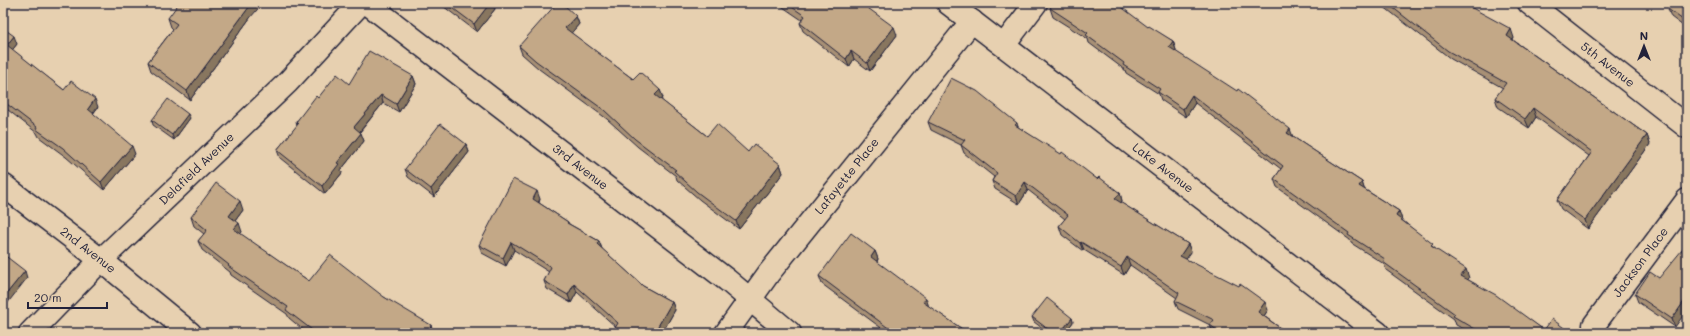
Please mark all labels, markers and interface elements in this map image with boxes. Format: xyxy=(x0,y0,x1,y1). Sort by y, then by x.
north arrow xyxy=(1624,26,1664,66)
text: N xyxy=(1640,28,1648,43)
street label: 5th Avenue xyxy=(1578,38,1639,90)
street label: Delafield Avenue xyxy=(155,129,237,208)
street label: Lafayette Place xyxy=(810,134,882,217)
street label: Lake Avenue xyxy=(1130,139,1197,196)
street label: 3rd Avenue xyxy=(550,140,612,193)
street label: 2nd Avenue xyxy=(57,223,120,276)
street label: Jackson Place xyxy=(1608,224,1671,300)
scale bar xyxy=(28,284,107,310)
text: 20 m xyxy=(34,289,62,305)

